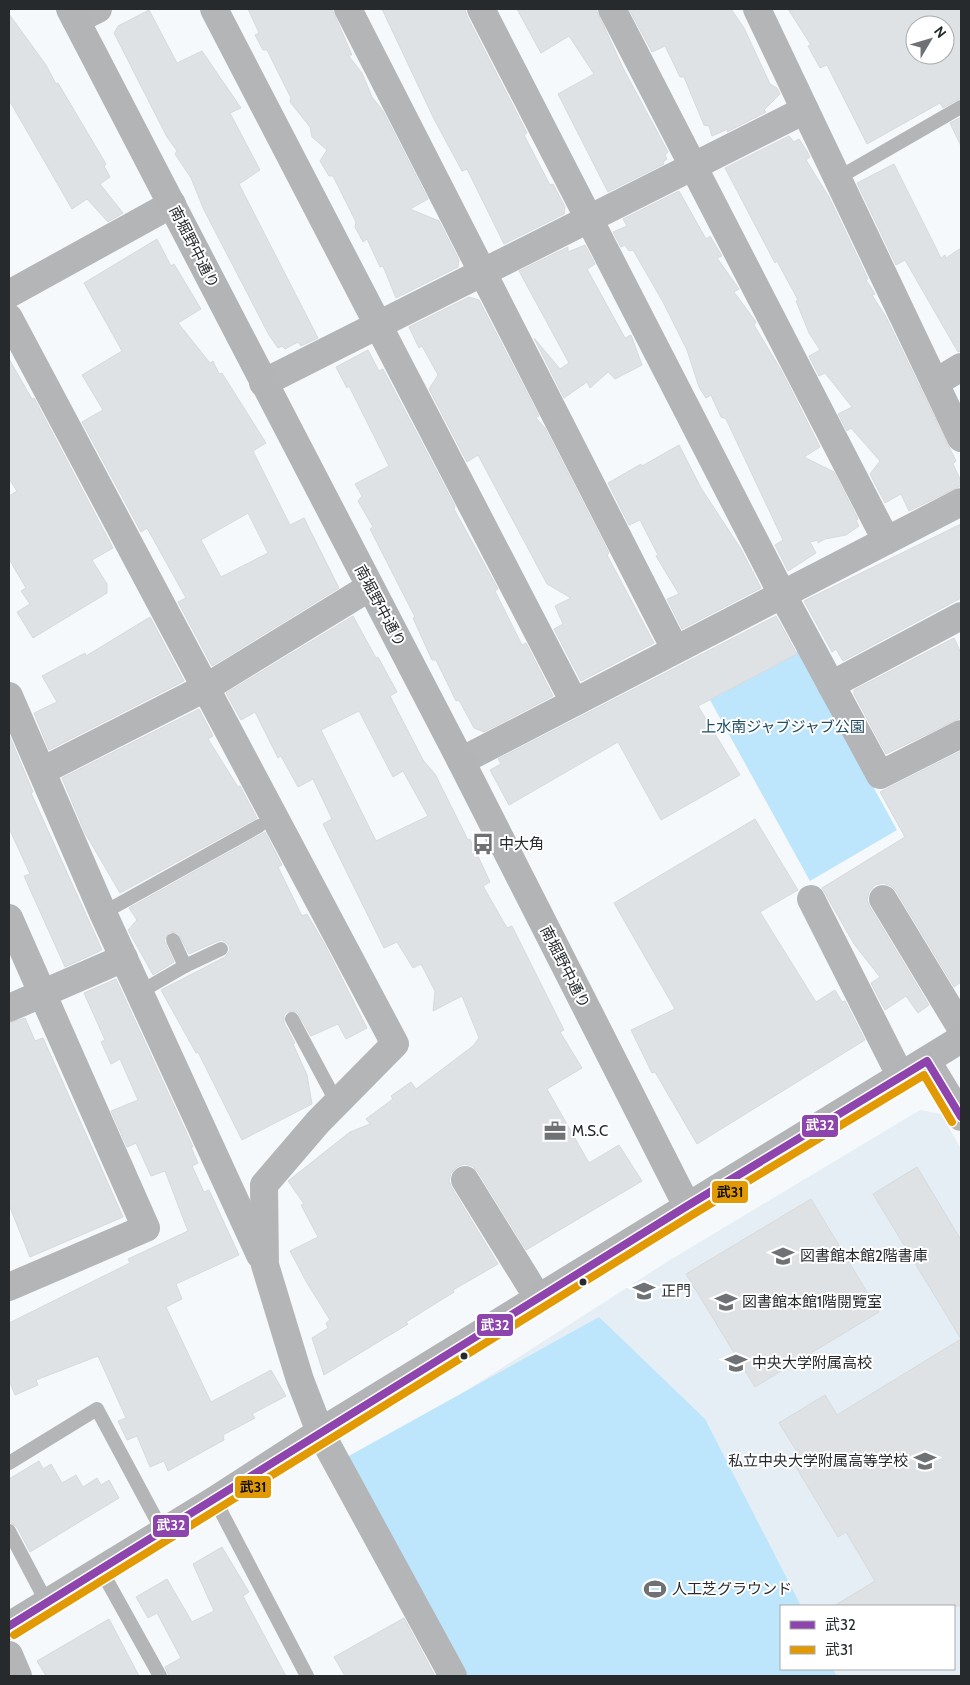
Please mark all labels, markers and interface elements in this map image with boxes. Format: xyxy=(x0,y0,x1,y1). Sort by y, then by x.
north arrow xyxy=(905,15,955,65)
text: N xyxy=(930,23,950,41)
street label: 南堀野中通り xyxy=(166,203,222,291)
street label: 南堀野中通り xyxy=(351,562,409,650)
park label: 上水南ジャブジャブ公園 xyxy=(701,718,865,736)
bus stop icon: 中大角 xyxy=(470,831,496,857)
place label: 中大角 xyxy=(499,835,544,853)
street label: 南堀野中通り xyxy=(537,923,593,1011)
line badge: 武32 xyxy=(801,1114,839,1138)
text: 武32 xyxy=(806,1116,834,1134)
office icon: M.S.C xyxy=(542,1118,568,1144)
place label: M.S.C xyxy=(572,1122,608,1140)
line badge: 武31 xyxy=(711,1180,749,1204)
text: 武31 xyxy=(717,1183,743,1201)
school or university icon: 図書館本館2階書庫 xyxy=(770,1243,796,1269)
place label: 図書館本館2階書庫 xyxy=(800,1247,928,1265)
unlabelled marker xyxy=(578,1277,588,1287)
school or university icon: 正門 xyxy=(631,1278,657,1304)
place label: 正門 xyxy=(661,1282,691,1300)
school or university icon: 図書館本館1階閱覽室 xyxy=(713,1289,739,1315)
place label: 図書館本館1階閱覽室 xyxy=(742,1293,882,1311)
line badge: 武32 xyxy=(476,1313,514,1337)
text: 武32 xyxy=(481,1316,509,1334)
school or university icon: 中央大学附属高校 xyxy=(723,1350,749,1376)
unlabelled marker xyxy=(459,1351,469,1361)
place label: 中央大学附属高校 xyxy=(752,1354,872,1372)
school or university icon: 私立中央大学附属高等学校 xyxy=(912,1448,938,1474)
place label: 私立中央大学附属高等学校 xyxy=(728,1452,908,1470)
line badge: 武31 xyxy=(234,1475,272,1499)
text: 武31 xyxy=(240,1478,266,1496)
line badge: 武32 xyxy=(152,1514,190,1538)
text: 武32 xyxy=(157,1516,185,1534)
sports icon: 人工芝グラウンド xyxy=(642,1576,668,1602)
place label: 人工芝グラウンド xyxy=(672,1580,792,1598)
legend xyxy=(780,1605,955,1670)
text: 武32 xyxy=(825,1616,856,1634)
text: 武31 xyxy=(825,1641,853,1659)

